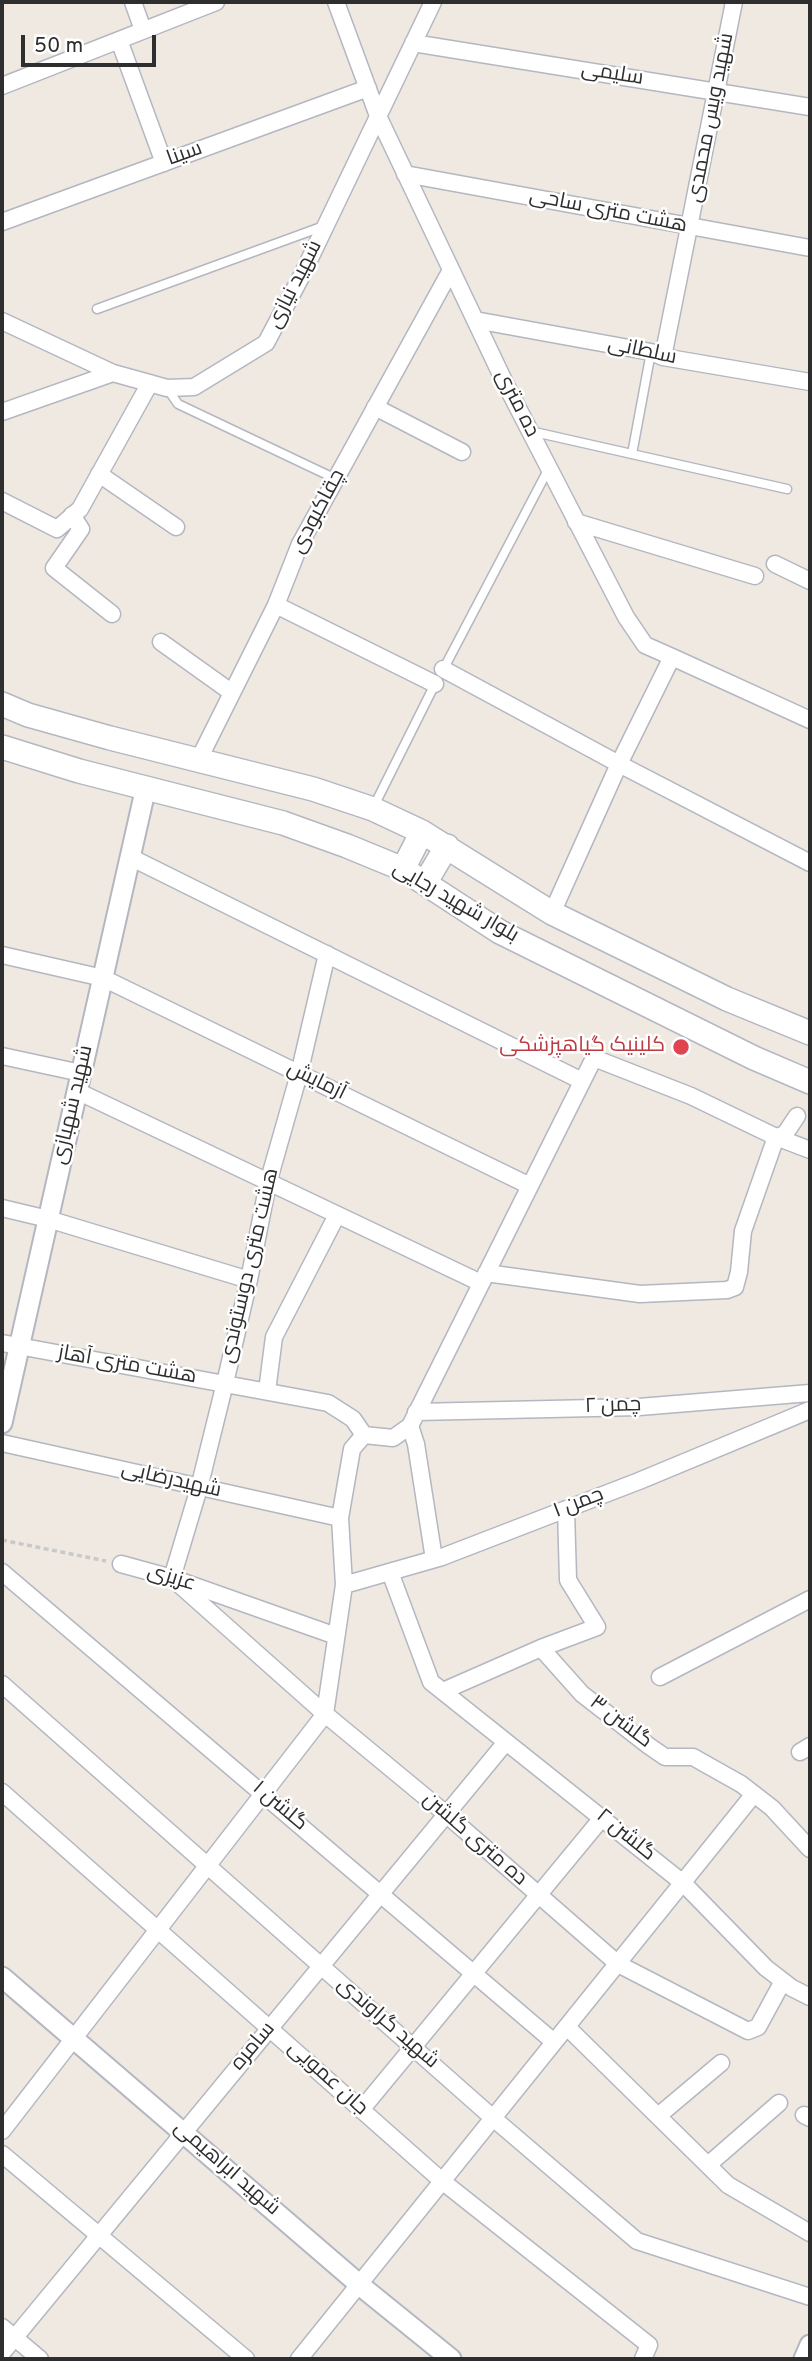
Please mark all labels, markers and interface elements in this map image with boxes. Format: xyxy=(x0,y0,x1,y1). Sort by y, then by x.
scale bar xyxy=(24,21,159,65)
street label: شهید ویس محمدی xyxy=(683,31,741,205)
text: 50 m xyxy=(34,33,83,60)
street label: سلیمی xyxy=(579,58,645,92)
street label: سینا xyxy=(164,137,206,173)
street label: هشت متری ساحی xyxy=(527,184,689,240)
street label: شهید نیازی xyxy=(263,237,329,333)
street label: سلطانی xyxy=(605,332,679,372)
street label: ده متری xyxy=(488,366,544,442)
street label: چقاکبودی xyxy=(286,466,352,558)
street label: بلوار شهید رجایی xyxy=(387,857,523,949)
place label: کلینیک گیاهپزشکی xyxy=(499,1034,665,1060)
marker: کلینیک گیاهپزشکی xyxy=(671,1037,691,1057)
street label: شهید شهبازی xyxy=(48,1043,100,1167)
street label: آزمایش xyxy=(282,1057,350,1107)
street label: هشت متری دوستوندی xyxy=(216,1166,286,1366)
street label: هشت متری آهاز xyxy=(56,1341,198,1391)
street label: چمن ۲ xyxy=(584,1393,642,1421)
street label: شهیدرضایی xyxy=(119,1457,223,1505)
street label: چمن ۱ xyxy=(550,1483,608,1525)
street label: عزیزی xyxy=(144,1560,198,1598)
street label: گلشن ۳ xyxy=(584,1691,656,1755)
street label: گلشن ۱ xyxy=(246,1777,312,1837)
street label: ده متری گلشن xyxy=(417,1788,531,1892)
street label: گلشن ۲ xyxy=(590,1805,660,1867)
street label: شهید گراوندی xyxy=(331,1973,443,2075)
street label: سامره xyxy=(226,2018,282,2076)
street label: جان عمویی xyxy=(282,2036,372,2122)
street label: شهید ابراهیمی xyxy=(168,2116,284,2222)

